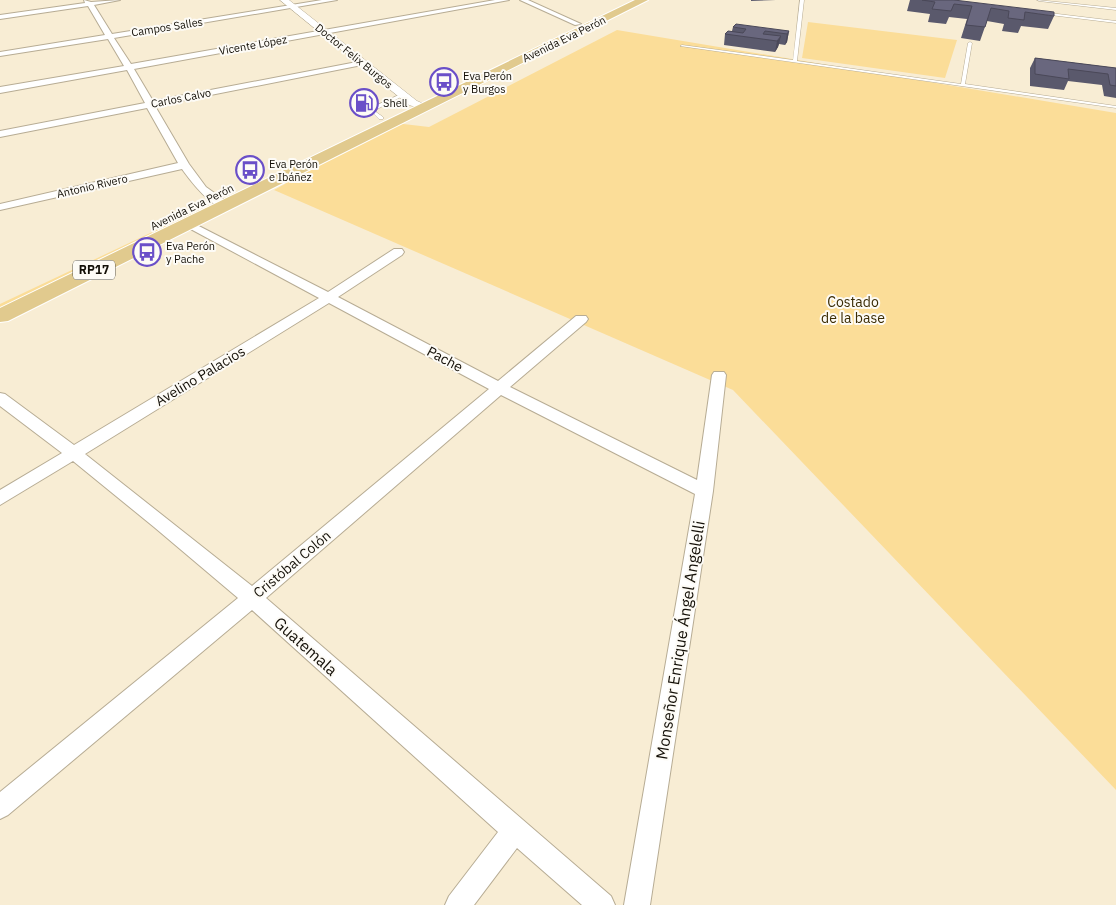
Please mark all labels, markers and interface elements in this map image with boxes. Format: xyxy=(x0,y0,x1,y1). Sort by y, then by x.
street label: Avenida Eva Perón xyxy=(520,13,608,65)
street label: Campos Salles xyxy=(130,14,204,40)
street label: Doctor Felix Burgos xyxy=(312,20,396,92)
street label: Vicente López xyxy=(218,32,288,58)
bus stop icon: Eva Perón y Burgos xyxy=(429,67,459,97)
place label: Eva Perón y Burgos xyxy=(463,69,512,96)
street label: Carlos Calvo xyxy=(150,85,212,111)
fuel station icon: Shell xyxy=(349,88,379,118)
place label: Shell xyxy=(383,96,408,110)
bus stop icon: Eva Perón e Ibáñez xyxy=(235,155,265,185)
place label: Eva Perón e Ibáñez xyxy=(269,157,318,184)
street label: Antonio Rivero xyxy=(55,171,129,201)
street label: Avenida Eva Perón xyxy=(148,181,236,233)
bus stop icon: Eva Perón y Pache xyxy=(132,237,162,267)
place label: Eva Perón y Pache xyxy=(166,239,215,266)
road number: RP17 xyxy=(73,260,115,280)
park label: Costado de la base xyxy=(821,293,885,327)
street label: Avelino Palacios xyxy=(152,342,248,410)
street label: Pache xyxy=(424,342,466,376)
street label: Monseñor Enrique Ángel Angelelli xyxy=(650,519,709,761)
street label: Cristóbal Colón xyxy=(250,526,334,602)
street label: Guatemala xyxy=(270,612,342,680)

